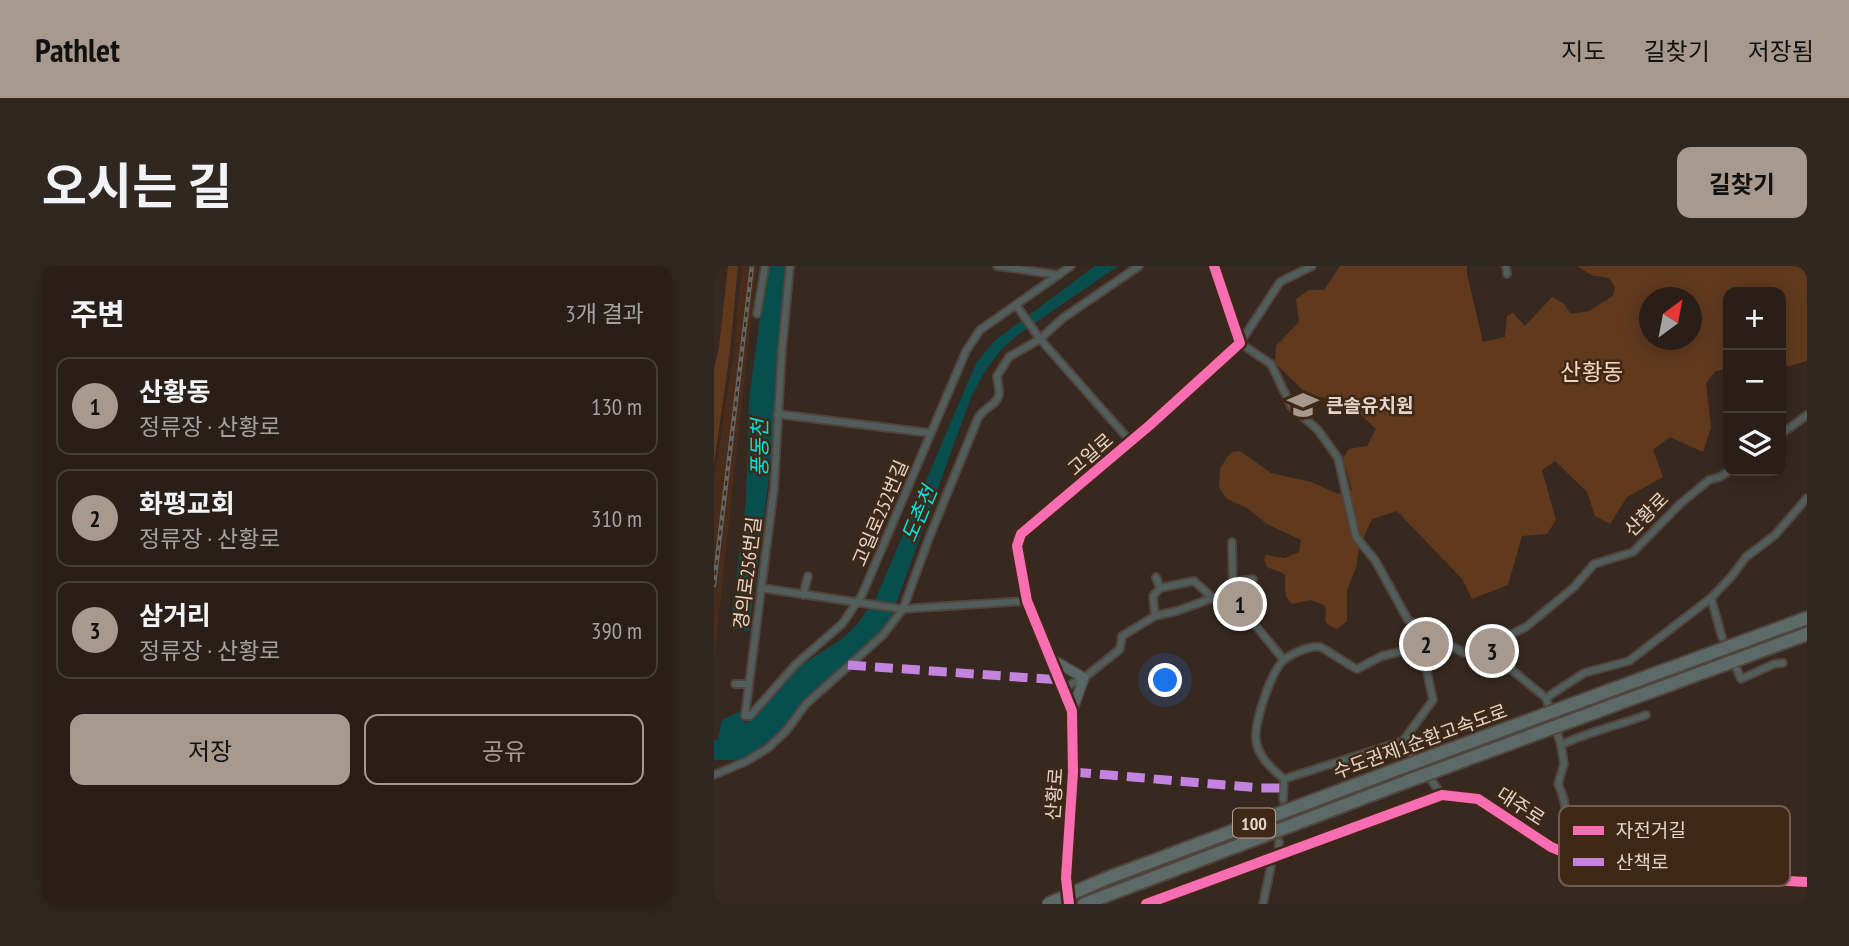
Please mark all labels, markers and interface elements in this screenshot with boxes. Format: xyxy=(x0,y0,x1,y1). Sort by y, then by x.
text: Pathlet xyxy=(35,28,120,71)
text: 지도 xyxy=(1561,36,1606,67)
text: 길찾기 xyxy=(1644,36,1710,67)
text: 저장됨 xyxy=(1748,36,1814,67)
button: 길찾기 xyxy=(1677,147,1807,218)
text: 오시는 길 xyxy=(42,154,232,218)
north arrow xyxy=(1639,287,1702,350)
map controls xyxy=(1723,287,1786,476)
button: + xyxy=(1723,287,1786,350)
text: 주변 xyxy=(70,294,125,333)
text: 3개 결과 xyxy=(565,299,644,328)
button: − xyxy=(1723,350,1786,413)
district label: 산황동 xyxy=(1560,357,1624,386)
text: 산황동 xyxy=(139,375,211,408)
school or university icon: 큰솔유치원 xyxy=(1286,388,1320,422)
text: 1 xyxy=(90,392,101,421)
text: 130 m xyxy=(591,392,642,421)
place label: 큰솔유치원 xyxy=(1326,393,1413,417)
text: 정류장 · 산황로 xyxy=(139,412,281,441)
button: layers xyxy=(1723,413,1786,476)
water label: 풍동천 xyxy=(746,416,773,477)
street label: 고일로 xyxy=(1062,428,1118,480)
street label: 고일로252번길 xyxy=(847,456,913,570)
water label: 도촌천 xyxy=(895,480,944,546)
text: 화평교회 xyxy=(139,487,235,520)
street label: 산황로 xyxy=(1619,487,1673,541)
text: 2 xyxy=(90,504,101,533)
text: 310 m xyxy=(591,504,642,533)
street label: 경의로256번길 xyxy=(728,515,766,631)
text: 정류장 · 산황로 xyxy=(139,524,281,553)
pin: 1 xyxy=(1217,578,1263,630)
text: 삼거리 xyxy=(139,599,211,632)
text: 3 xyxy=(90,616,101,645)
text: 390 m xyxy=(591,616,642,645)
pin: 2 xyxy=(1403,618,1449,670)
pin: 3 xyxy=(1469,625,1515,677)
text: 정류장 · 산황로 xyxy=(139,636,281,665)
your location xyxy=(1148,663,1182,697)
street label: 수도권제1순환고속도로 xyxy=(1330,698,1510,784)
button: 저장 xyxy=(70,714,350,785)
button: 공유 xyxy=(364,714,644,785)
street label: 산황로 xyxy=(1040,767,1068,821)
street label: 대주로 xyxy=(1492,782,1550,830)
legend xyxy=(1559,806,1790,886)
road number: 100 xyxy=(1233,808,1275,838)
text: 자전거길 xyxy=(1616,818,1686,842)
text: 산책로 xyxy=(1616,850,1668,874)

